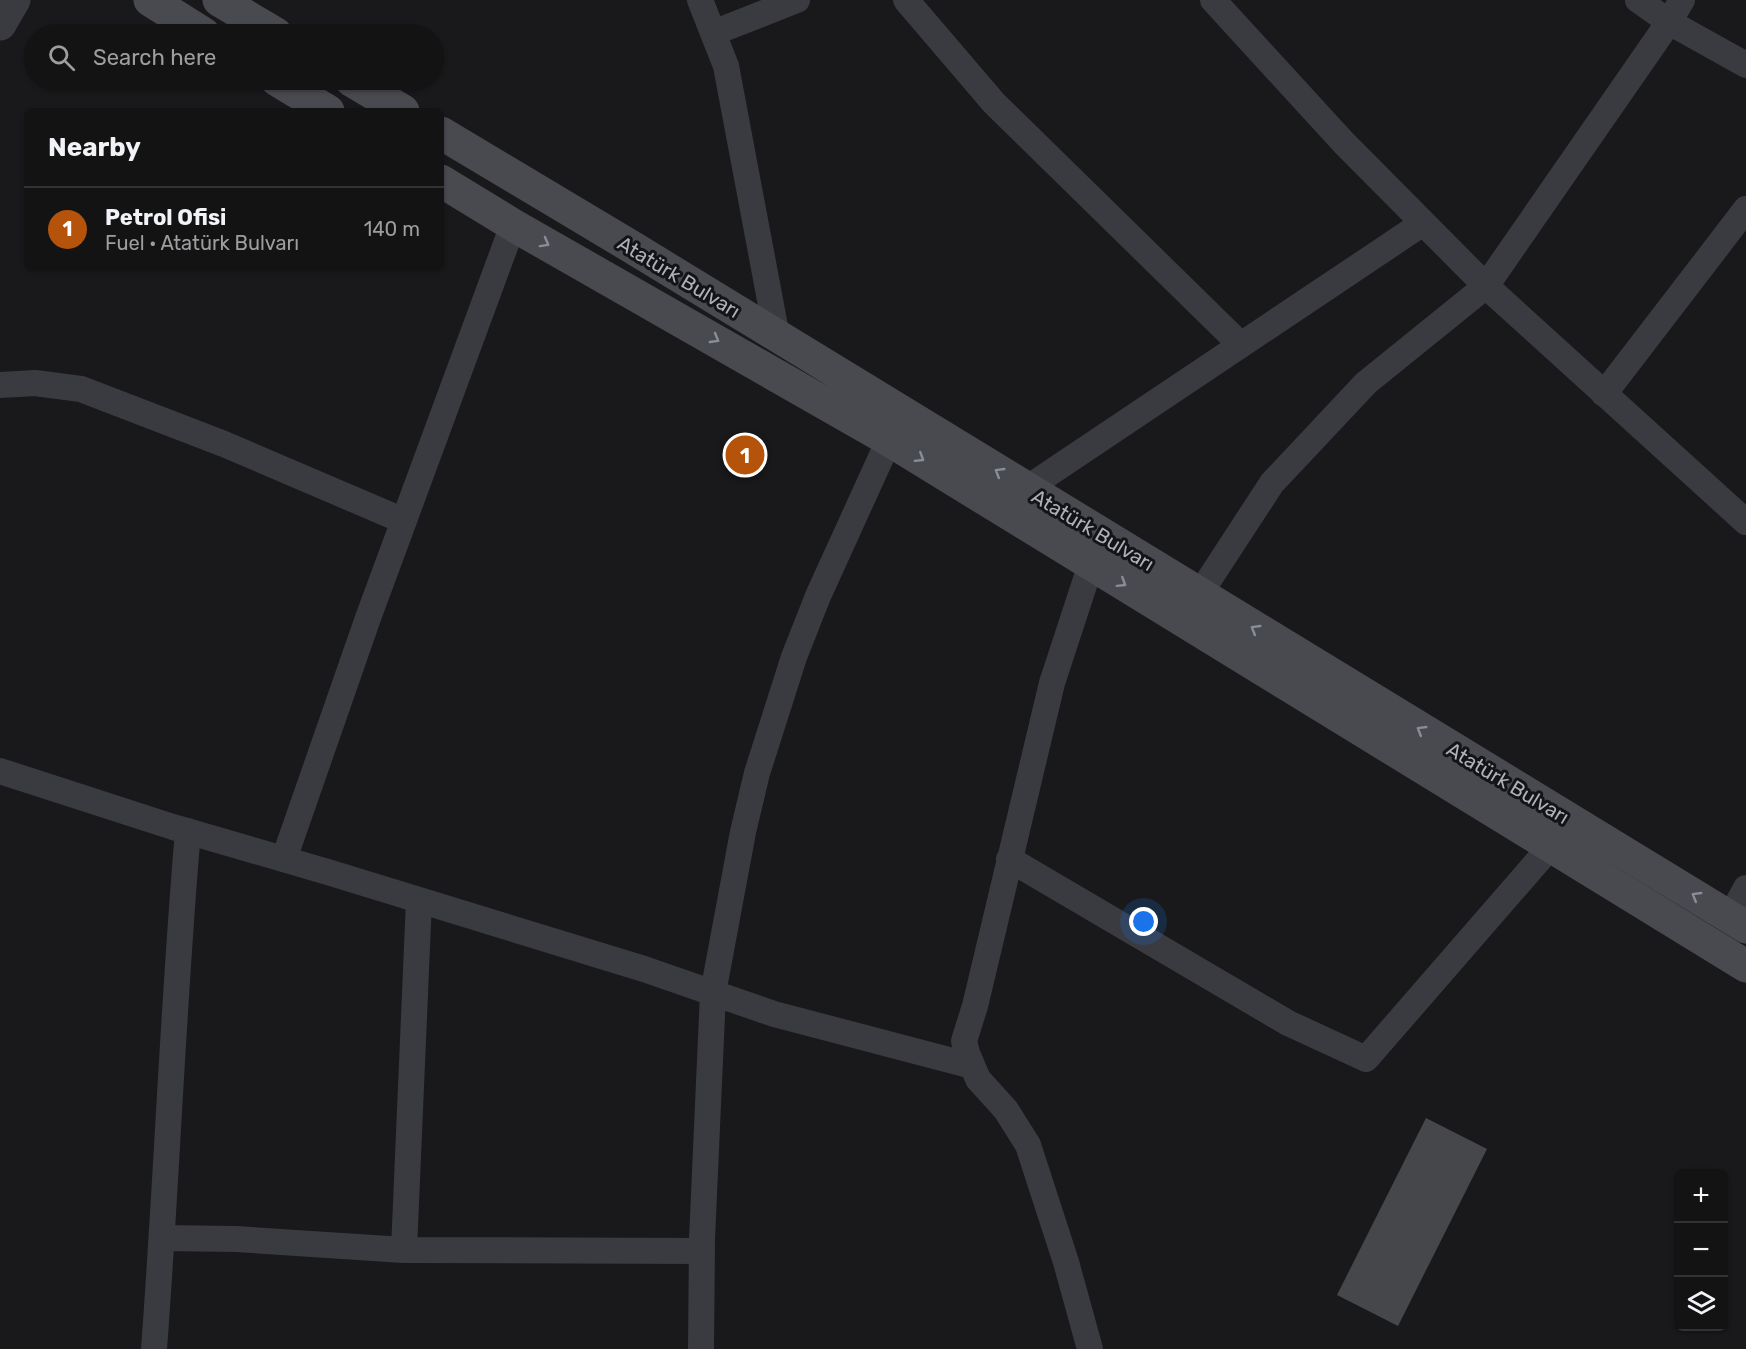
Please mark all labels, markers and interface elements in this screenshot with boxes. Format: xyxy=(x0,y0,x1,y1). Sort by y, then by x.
search box xyxy=(24,24,444,90)
icon: search xyxy=(45,41,78,74)
text: Search here xyxy=(93,44,216,71)
text: Nearby xyxy=(48,132,141,163)
text: Petrol Ofisi xyxy=(105,204,226,231)
text: 1 xyxy=(63,217,72,241)
text: 140 m xyxy=(364,217,420,241)
text: Fuel · Atatürk Bulvarı xyxy=(105,231,299,255)
street label: Atatürk Bulvarı xyxy=(613,231,745,323)
one-way arrow xyxy=(539,236,549,247)
one-way arrow xyxy=(709,332,719,343)
pin: 1 xyxy=(726,432,764,478)
one-way arrow xyxy=(914,451,924,463)
one-way arrow xyxy=(995,468,1005,480)
street label: Atatürk Bulvarı xyxy=(1027,484,1159,576)
one-way arrow xyxy=(1116,575,1126,587)
one-way arrow xyxy=(1251,624,1261,636)
one-way arrow xyxy=(1417,726,1427,738)
street label: Atatürk Bulvarı xyxy=(1442,737,1574,829)
one-way arrow xyxy=(1692,892,1702,904)
your location xyxy=(1129,907,1158,936)
map controls xyxy=(1674,1169,1728,1331)
button: + xyxy=(1674,1169,1728,1223)
button: − xyxy=(1674,1223,1728,1277)
button: layers xyxy=(1674,1277,1728,1331)

